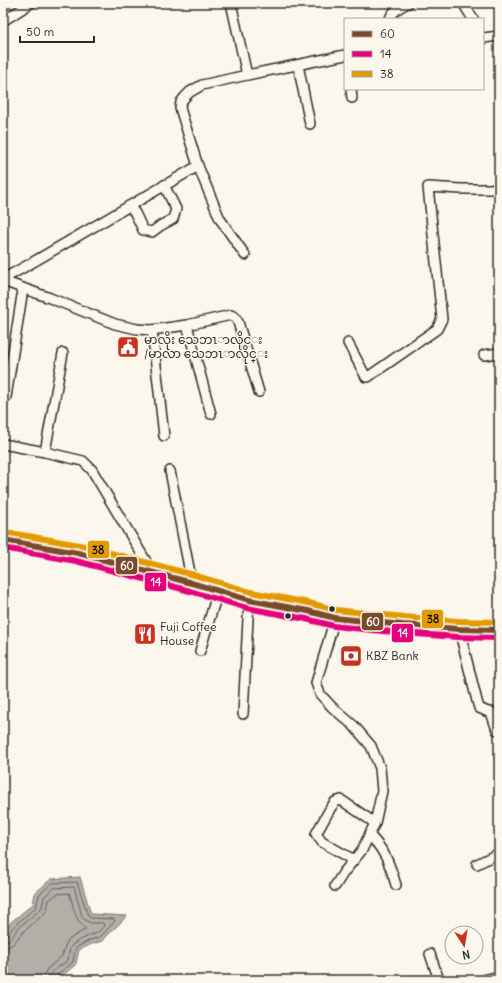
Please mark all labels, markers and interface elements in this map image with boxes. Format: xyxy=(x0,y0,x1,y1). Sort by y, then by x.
scale bar xyxy=(20,18,94,44)
legend xyxy=(344,18,484,90)
text: 50 m xyxy=(26,24,55,39)
text: 60 xyxy=(380,26,395,41)
text: 14 xyxy=(380,46,392,61)
text: 38 xyxy=(380,66,394,81)
place label: မာလိုး သေဘၤာလိုင္း /မာလာ သေဘၤာလိုင္း xyxy=(144,331,268,364)
public building icon: မာလိုး သေဘၤာလိုင္း /မာလာ သေဘၤာလိုင္း xyxy=(115,334,141,360)
line badge: 38 xyxy=(87,540,110,559)
text: 38 xyxy=(92,543,104,557)
line badge: 60 xyxy=(115,556,138,575)
text: 60 xyxy=(120,559,134,573)
line badge: 14 xyxy=(144,572,167,592)
text: 14 xyxy=(151,575,162,589)
unlabelled marker xyxy=(327,604,337,614)
line badge: 38 xyxy=(421,609,444,629)
unlabelled marker xyxy=(283,611,293,621)
line badge: 60 xyxy=(361,612,384,631)
text: 38 xyxy=(427,612,439,626)
text: 60 xyxy=(366,615,380,629)
place label: Fuji Coffee House xyxy=(160,619,217,648)
restaurant icon: Fuji Coffee House xyxy=(132,621,158,647)
line badge: 14 xyxy=(391,623,414,643)
text: 14 xyxy=(398,626,409,640)
bank icon: KBZ Bank xyxy=(338,643,364,669)
place label: KBZ Bank xyxy=(366,648,419,663)
north arrow xyxy=(444,925,484,965)
text: N xyxy=(461,947,471,962)

